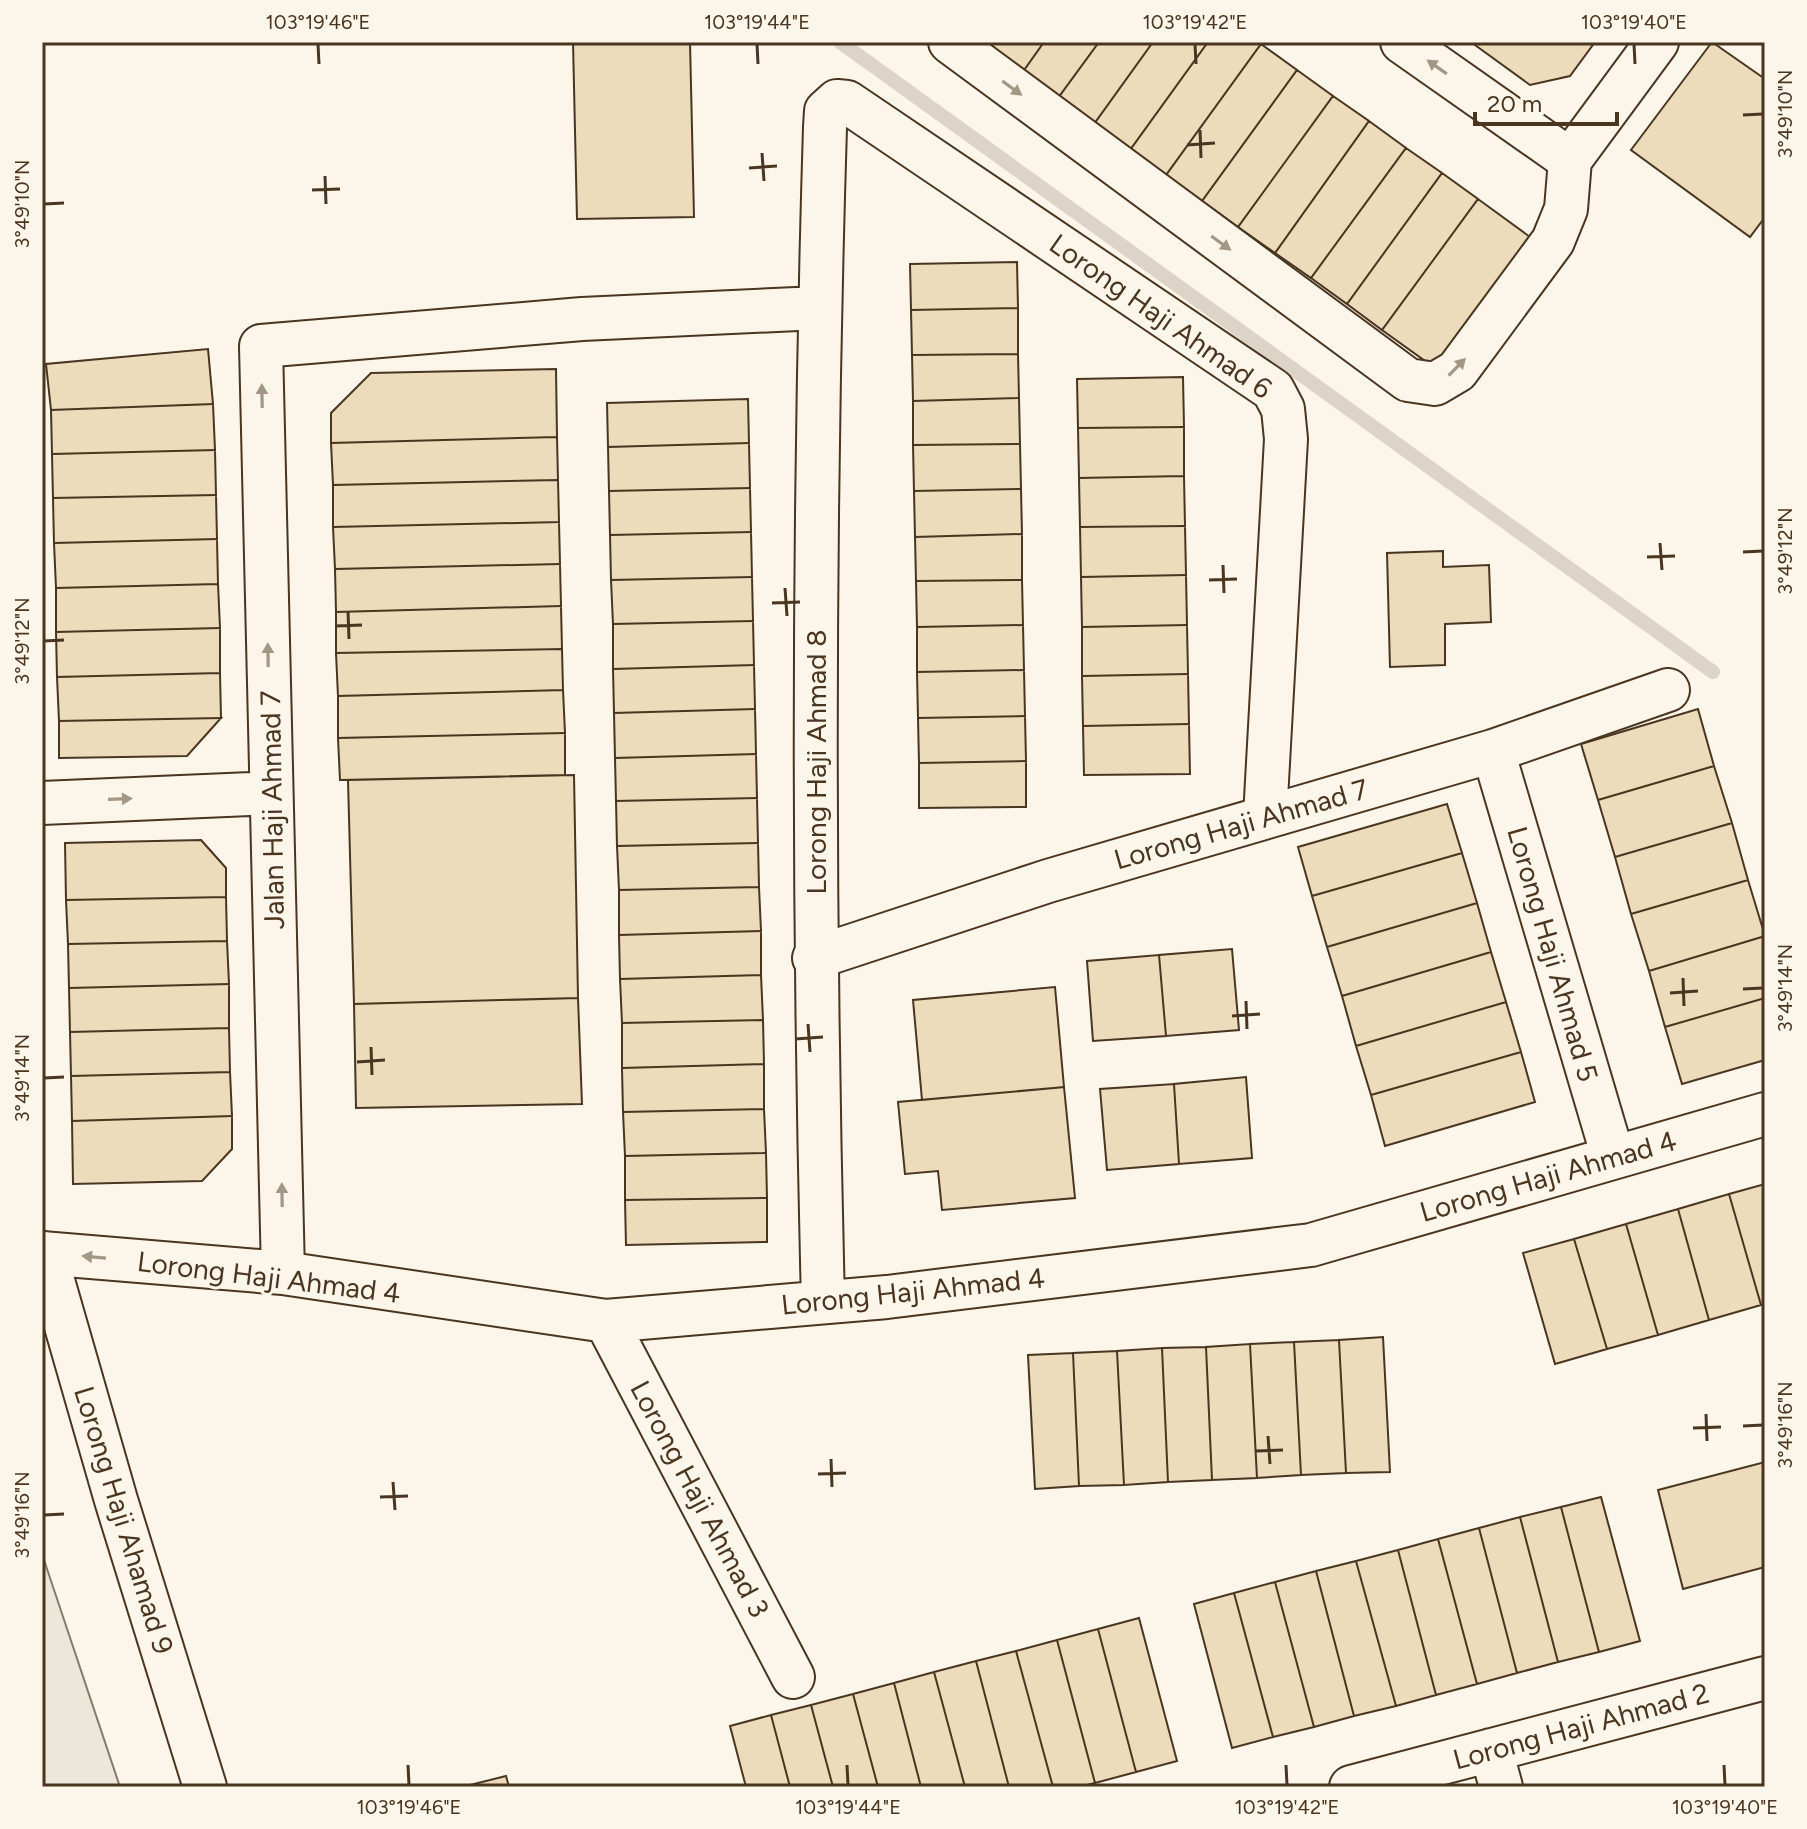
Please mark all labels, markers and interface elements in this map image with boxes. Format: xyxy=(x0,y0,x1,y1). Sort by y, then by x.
text: 103°19'46"E xyxy=(266,10,370,34)
text: 103°19'44"E xyxy=(704,10,810,34)
text: 103°19'42"E xyxy=(1143,10,1247,34)
text: 103°19'40"E xyxy=(1581,10,1687,34)
one-way arrow xyxy=(1427,60,1448,75)
text: 3°49'10"N xyxy=(1773,70,1797,158)
scale bar xyxy=(1475,76,1617,126)
one-way arrow xyxy=(1002,80,1023,96)
text: 20 m xyxy=(1487,89,1542,118)
text: 3°49'10"N xyxy=(10,160,34,248)
street label: Lorong Haji Ahmad 6 xyxy=(1043,226,1279,406)
one-way arrow xyxy=(1211,235,1232,250)
one-way arrow xyxy=(1448,357,1467,376)
one-way arrow xyxy=(256,383,268,408)
text: 3°49'12"N xyxy=(1773,507,1797,595)
text: 3°49'12"N xyxy=(10,597,34,685)
street label: Lorong Haji Ahmad 8 xyxy=(799,630,833,894)
one-way arrow xyxy=(261,642,274,667)
street label: Jalan Haji Ahmad 7 xyxy=(253,690,291,930)
street label: Lorong Haji Ahmad 7 xyxy=(1110,771,1372,877)
one-way arrow xyxy=(108,793,133,806)
street label: Lorong Haji Ahmad 5 xyxy=(1500,822,1606,1086)
text: 3°49'14"N xyxy=(1773,944,1797,1032)
text: 3°49'14"N xyxy=(10,1034,34,1122)
street label: Lorong Haji Ahmad 4 xyxy=(1416,1123,1680,1229)
one-way arrow xyxy=(275,1182,288,1207)
street label: Lorong Haji Ahmad 4 xyxy=(135,1244,403,1310)
one-way arrow xyxy=(81,1250,106,1263)
street label: Lorong Haji Ahmad 4 xyxy=(779,1260,1047,1322)
street label: Lorong Haji Ahmad 3 xyxy=(623,1375,777,1623)
text: 3°49'16"N xyxy=(1773,1381,1797,1469)
street label: Lorong Haji Ahamad 9 xyxy=(67,1382,181,1658)
text: 3°49'16"N xyxy=(10,1471,34,1559)
street label: Lorong Haji Ahmad 2 xyxy=(1449,1675,1713,1777)
text: 103°19'46"E xyxy=(357,1795,461,1819)
text: 103°19'44"E xyxy=(795,1795,901,1819)
text: 103°19'42"E xyxy=(1235,1795,1339,1819)
text: 103°19'40"E xyxy=(1672,1795,1778,1819)

